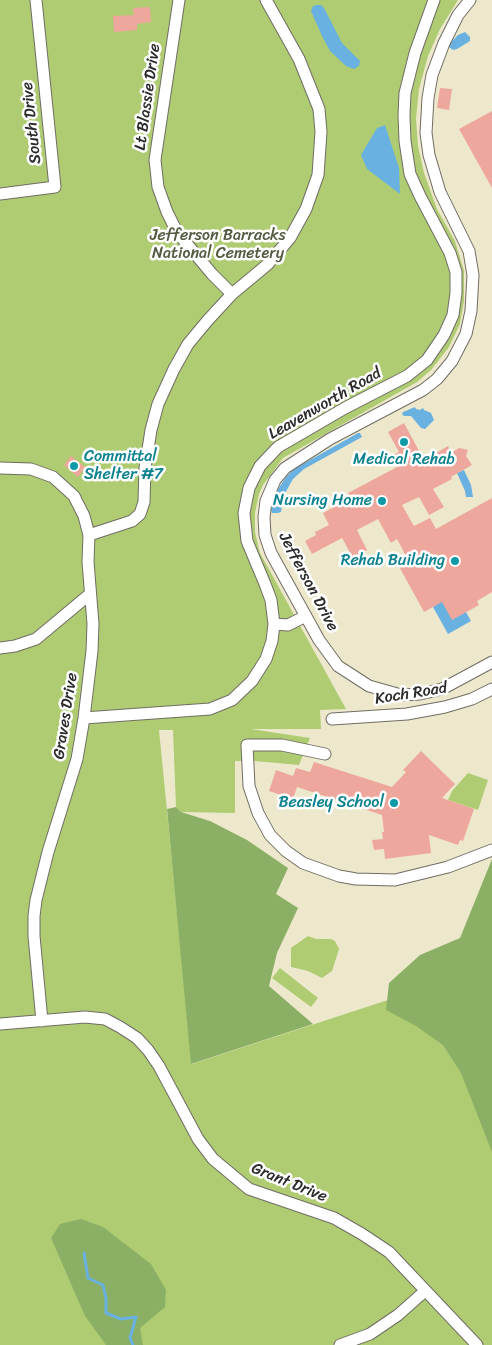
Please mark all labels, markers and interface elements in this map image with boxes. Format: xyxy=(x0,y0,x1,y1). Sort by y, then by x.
street label: Lt Blassie Drive xyxy=(131,42,165,152)
street label: South Drive xyxy=(18,81,46,165)
park label: Jefferson Barracks National Cemetery xyxy=(150,226,286,264)
street label: Leavenworth Road xyxy=(265,364,385,444)
marker: Medical Rehab xyxy=(398,436,410,448)
place label: Committal Shelter #7 xyxy=(84,447,163,485)
place label: Medical Rehab xyxy=(353,450,455,470)
marker: Committal Shelter #7 xyxy=(68,460,80,472)
place label: Nursing Home xyxy=(273,491,372,511)
marker: Nursing Home xyxy=(376,495,388,507)
street label: Jefferson Drive xyxy=(274,529,342,635)
place label: Rehab Building xyxy=(341,551,445,571)
marker: Rehab Building xyxy=(449,555,461,567)
street label: Graves Drive xyxy=(50,671,82,761)
street label: Koch Road xyxy=(374,679,448,709)
place label: Beasley School xyxy=(278,793,384,813)
marker: Beasley School xyxy=(388,797,400,809)
street label: Grant Drive xyxy=(248,1159,330,1207)

